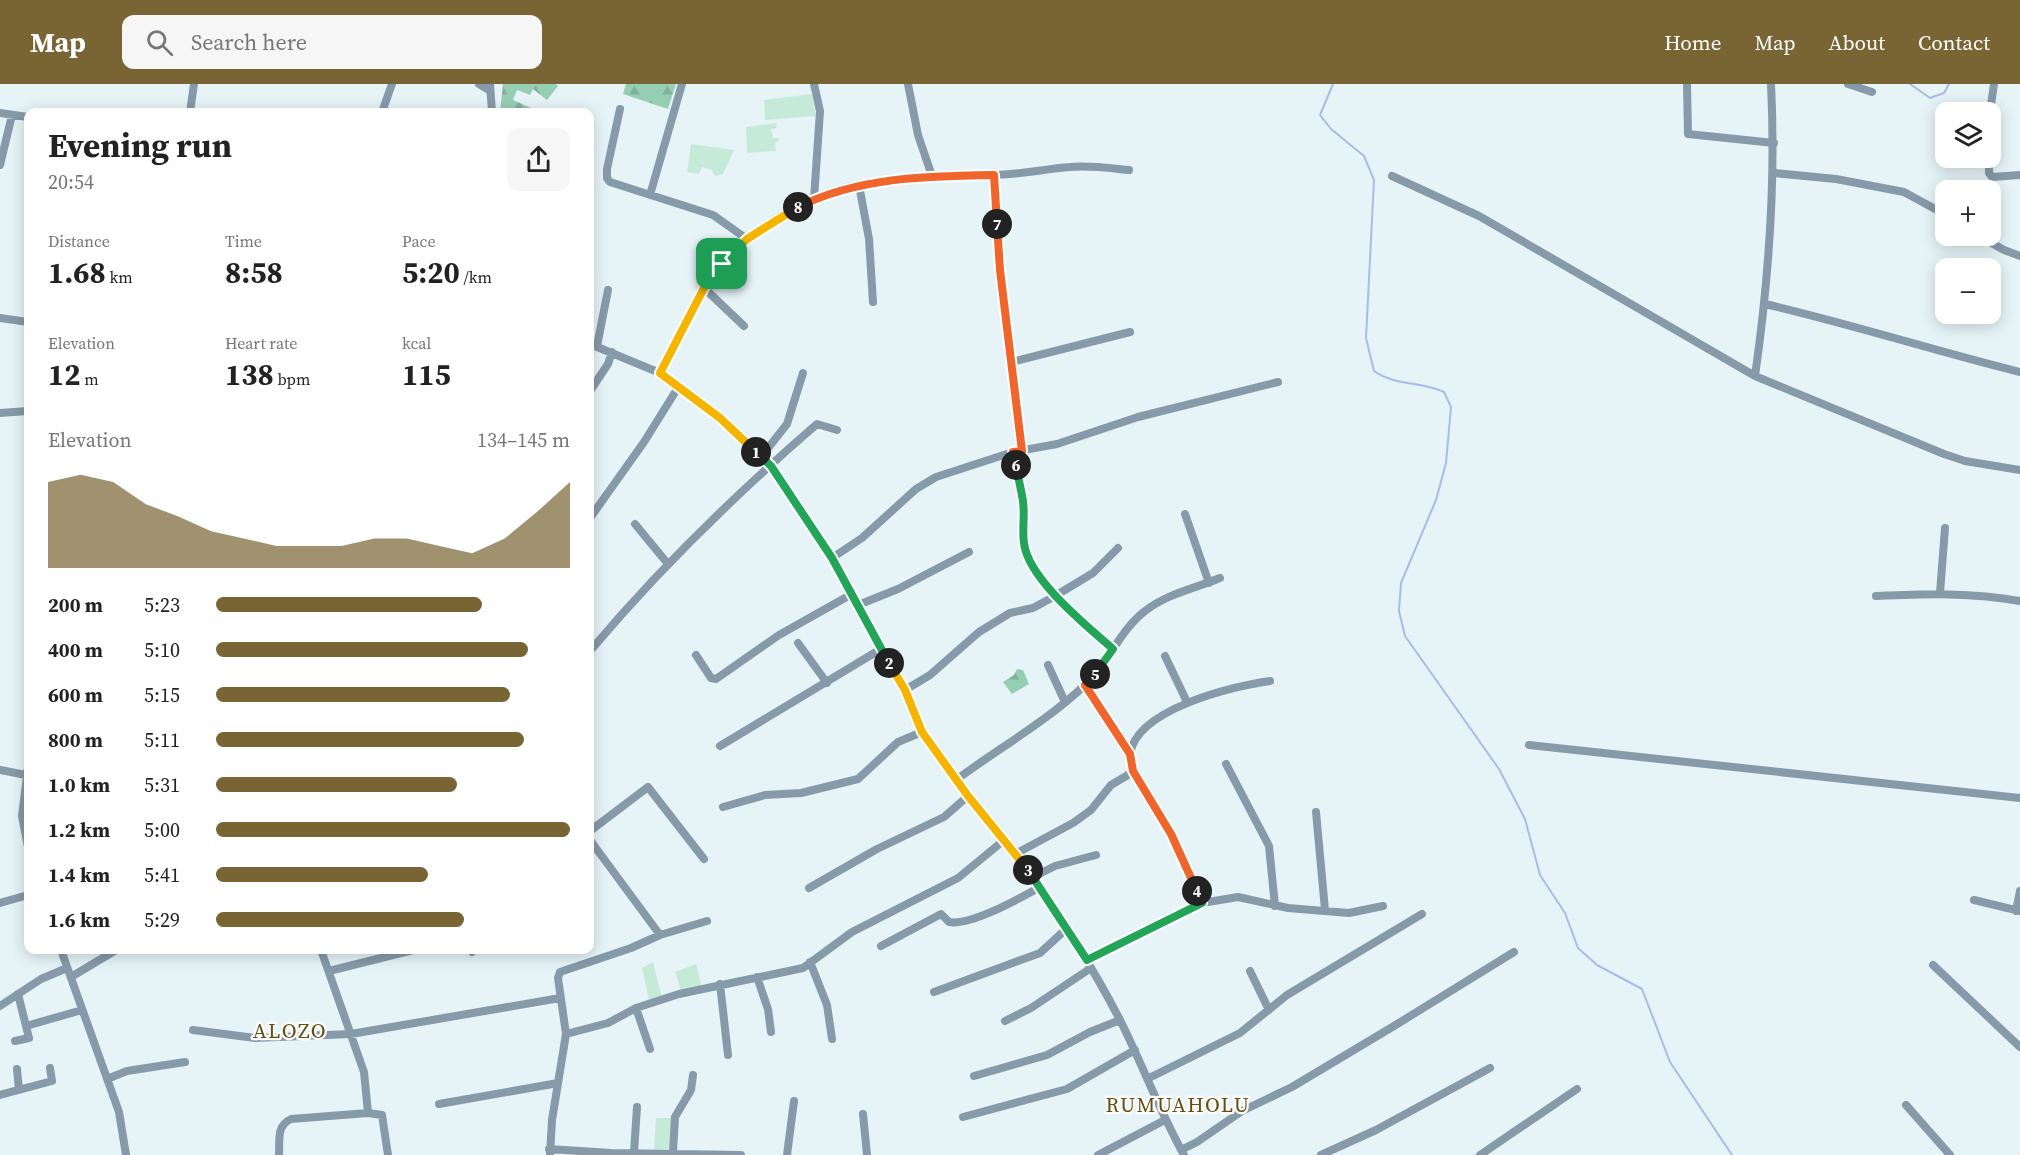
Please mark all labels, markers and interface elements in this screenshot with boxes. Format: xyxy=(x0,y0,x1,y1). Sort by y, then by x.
search box xyxy=(122,15,542,69)
text: Map xyxy=(30,23,86,61)
icon: search xyxy=(143,26,176,59)
text: Search here xyxy=(191,27,307,57)
text: Home xyxy=(1664,28,1722,57)
text: Map xyxy=(1755,28,1796,57)
text: About xyxy=(1829,28,1885,57)
text: Contact xyxy=(1918,28,1990,57)
map controls xyxy=(1935,102,2001,324)
button: layers xyxy=(1935,102,2001,168)
text: Evening run xyxy=(48,123,232,168)
button: share xyxy=(507,128,570,191)
text: 20:54 xyxy=(48,168,94,196)
button: + xyxy=(1935,180,2001,246)
pin: 8 xyxy=(783,192,813,222)
text: 8 xyxy=(794,196,802,218)
pin: 7 xyxy=(982,209,1012,239)
text: 7 xyxy=(993,213,1001,235)
text: Distance xyxy=(48,230,110,252)
text: Time xyxy=(225,230,262,252)
text: Pace xyxy=(402,230,436,252)
pin xyxy=(696,238,747,289)
icon: arrive xyxy=(705,247,738,280)
text: 1.68 xyxy=(48,252,106,293)
text: 8:58 xyxy=(225,252,283,293)
text: 5:20 xyxy=(402,252,460,293)
button: − xyxy=(1935,258,2001,324)
text: km xyxy=(106,266,133,288)
text: /km xyxy=(460,266,492,288)
text: Elevation xyxy=(48,332,115,354)
text: Heart rate xyxy=(225,332,297,354)
text: kcal xyxy=(402,332,431,354)
text: 12 xyxy=(48,354,81,395)
text: 138 xyxy=(225,354,274,395)
text: 115 xyxy=(402,354,451,395)
text: m xyxy=(81,368,99,390)
text: bpm xyxy=(274,368,310,390)
text: Elevation xyxy=(48,426,132,454)
text: 134–145 m xyxy=(477,426,570,454)
pin: 1 xyxy=(741,437,771,467)
text: 1 xyxy=(752,441,760,463)
pin: 6 xyxy=(1001,450,1031,480)
text: 6 xyxy=(1012,454,1020,476)
text: 200 m xyxy=(48,591,103,619)
text: 5:23 xyxy=(144,591,180,619)
text: 400 m xyxy=(48,636,103,664)
text: 5:10 xyxy=(144,636,180,664)
pin: 2 xyxy=(874,648,904,678)
text: 2 xyxy=(885,652,893,674)
pin: 5 xyxy=(1080,659,1110,689)
text: 5 xyxy=(1091,663,1099,685)
text: 600 m xyxy=(48,681,103,709)
text: 5:15 xyxy=(144,681,180,709)
text: 800 m xyxy=(48,726,103,754)
text: 5:11 xyxy=(144,726,180,754)
text: 1.0 km xyxy=(48,771,110,799)
text: 5:31 xyxy=(144,771,180,799)
text: 1.2 km xyxy=(48,816,110,844)
text: 5:00 xyxy=(144,816,180,844)
pin: 3 xyxy=(1013,855,1043,885)
text: 3 xyxy=(1024,859,1032,881)
text: 1.4 km xyxy=(48,861,110,889)
text: 5:41 xyxy=(144,861,180,889)
pin: 4 xyxy=(1182,876,1212,906)
text: 4 xyxy=(1193,880,1201,902)
text: 1.6 km xyxy=(48,906,110,934)
text: 5:29 xyxy=(144,906,180,934)
district label: ALOZO xyxy=(253,1016,327,1045)
district label: RUMUAHOLU xyxy=(1106,1090,1250,1119)

